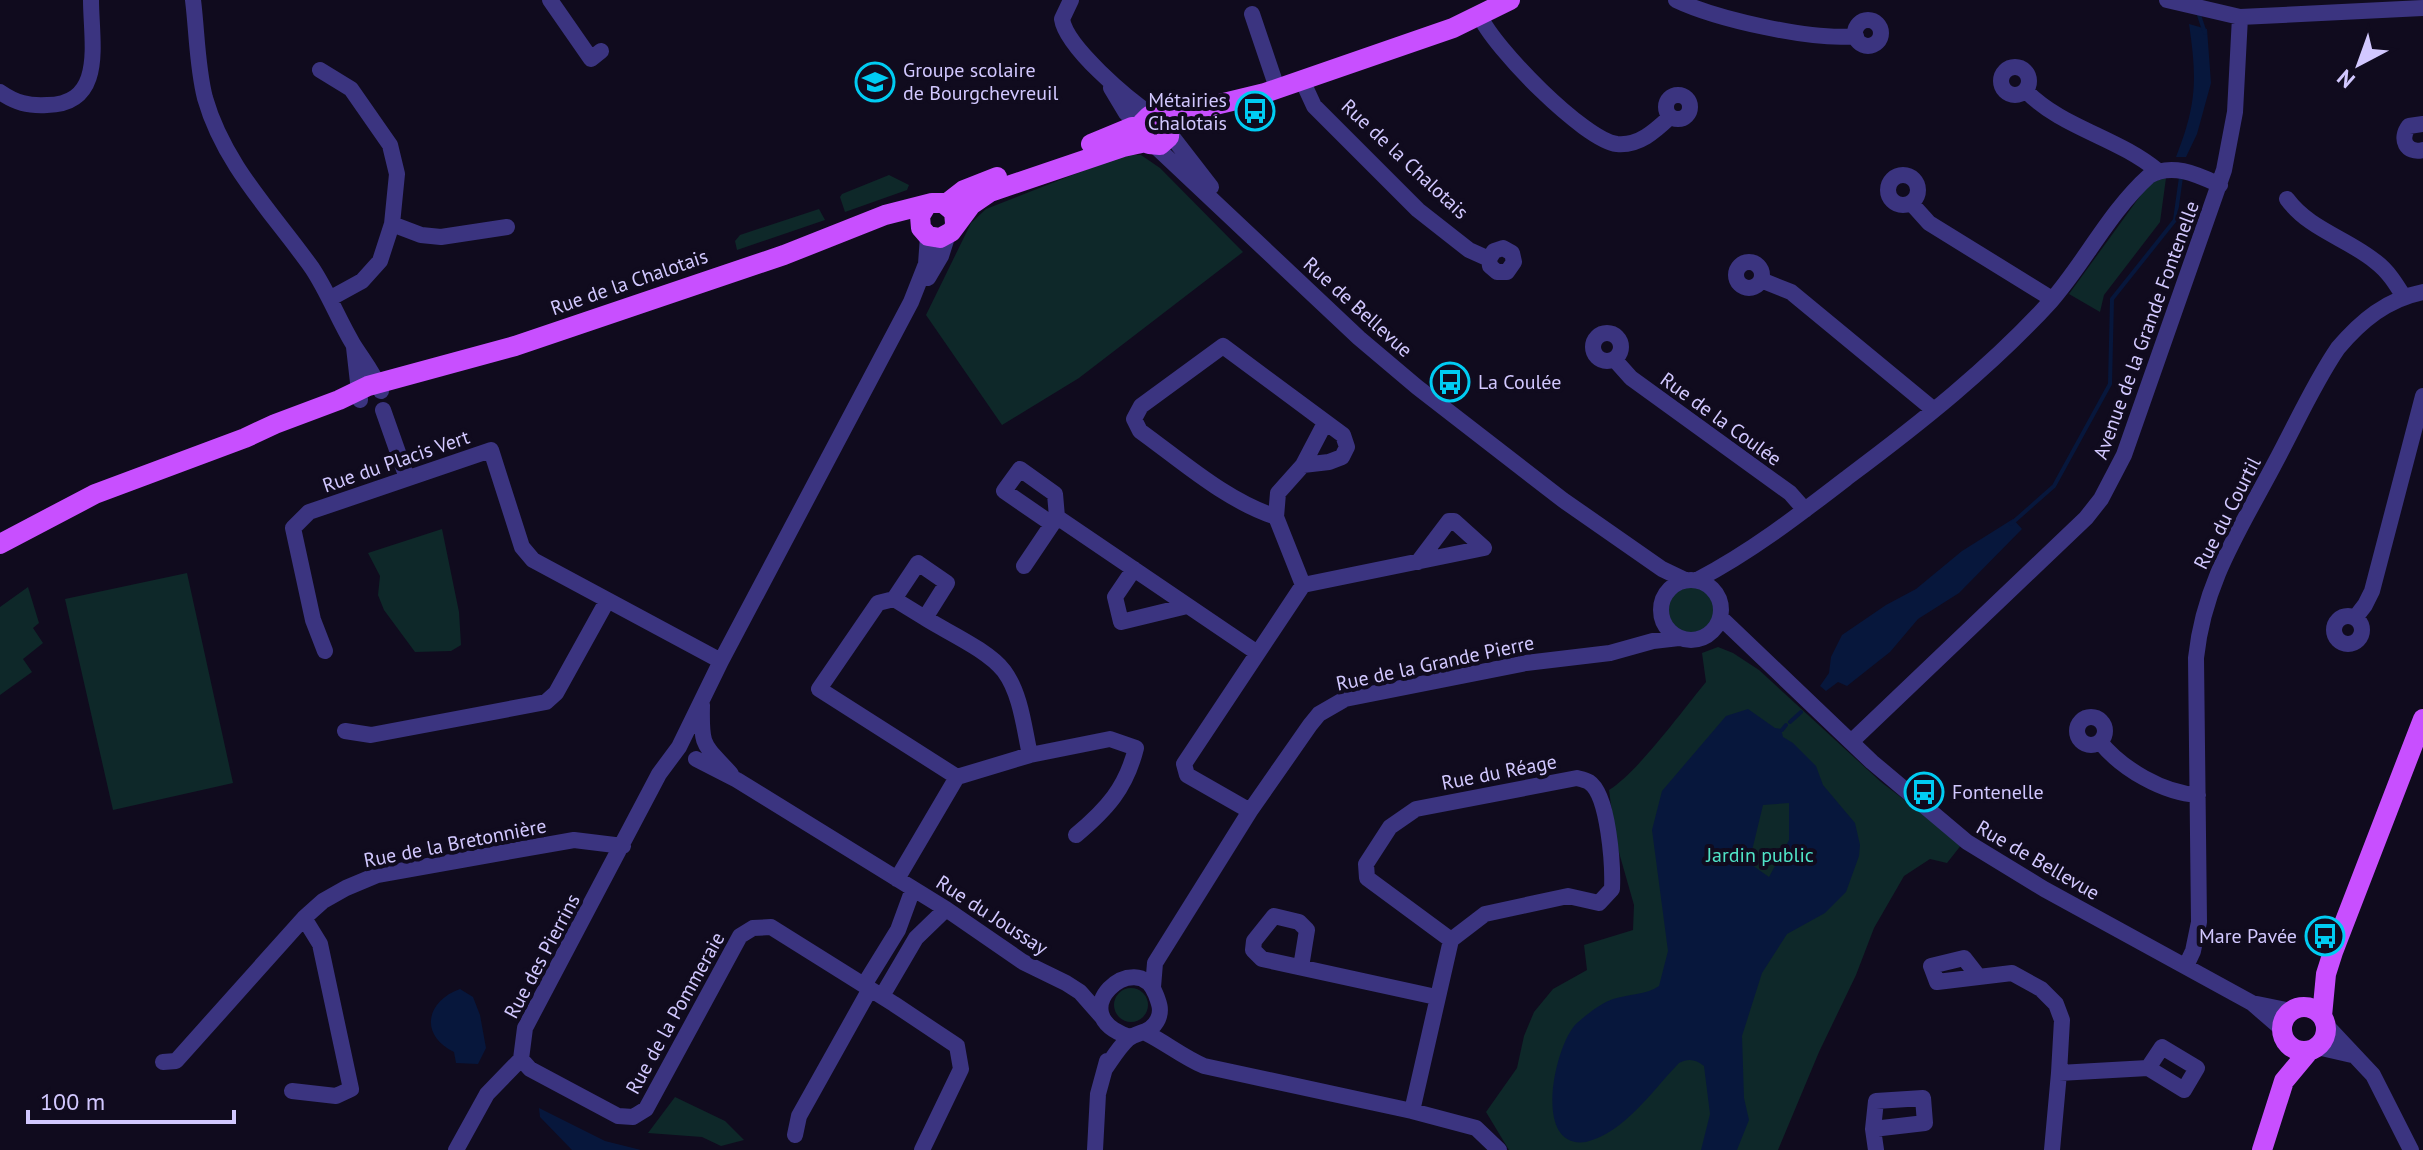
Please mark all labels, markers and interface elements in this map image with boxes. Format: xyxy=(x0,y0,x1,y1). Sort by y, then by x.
north arrow xyxy=(2319,24,2399,104)
place label: Groupe scolaire de Bourgchevreuil xyxy=(903,57,1058,106)
school or university icon: Groupe scolaire de Bourgchevreuil xyxy=(854,61,896,103)
text: N xyxy=(2331,64,2361,94)
place label: Métairies Chalotais xyxy=(1148,87,1227,136)
bus stop icon: Métairies Chalotais xyxy=(1234,90,1276,132)
street label: Rue de la Chalotais xyxy=(1336,93,1474,225)
street label: Avenue de la Grande Fontenelle xyxy=(2087,197,2205,463)
street label: Rue de la Chalotais xyxy=(547,243,711,321)
street label: Rue de Bellevue xyxy=(1298,251,1418,363)
bus stop icon: La Coulée xyxy=(1429,361,1471,403)
street label: Rue de la Coulée xyxy=(1655,366,1787,472)
place label: La Coulée xyxy=(1478,369,1561,395)
street label: Rue du Placis Vert xyxy=(319,424,473,498)
street label: Rue du Courtil xyxy=(2188,452,2266,573)
street label: Rue de la Grande Pierre xyxy=(1334,629,1536,697)
street label: Rue du Réage xyxy=(1439,748,1559,796)
bus stop icon: Fontenelle xyxy=(1903,771,1945,813)
place label: Fontenelle xyxy=(1952,779,2044,805)
street label: Rue de la Bretonnière xyxy=(361,813,549,873)
street label: Rue de Bellevue xyxy=(1972,814,2104,906)
park label: Jardin public xyxy=(1705,842,1814,868)
street label: Rue du Joussay xyxy=(931,869,1053,961)
street label: Rue des Pierrins xyxy=(498,889,586,1023)
bus stop icon: Mare Pavée xyxy=(2304,915,2346,957)
place label: Mare Pavée xyxy=(2199,923,2297,949)
street label: Rue de la Pommeraie xyxy=(620,927,730,1099)
scale bar xyxy=(28,1074,234,1124)
text: 100 m xyxy=(40,1086,105,1117)

